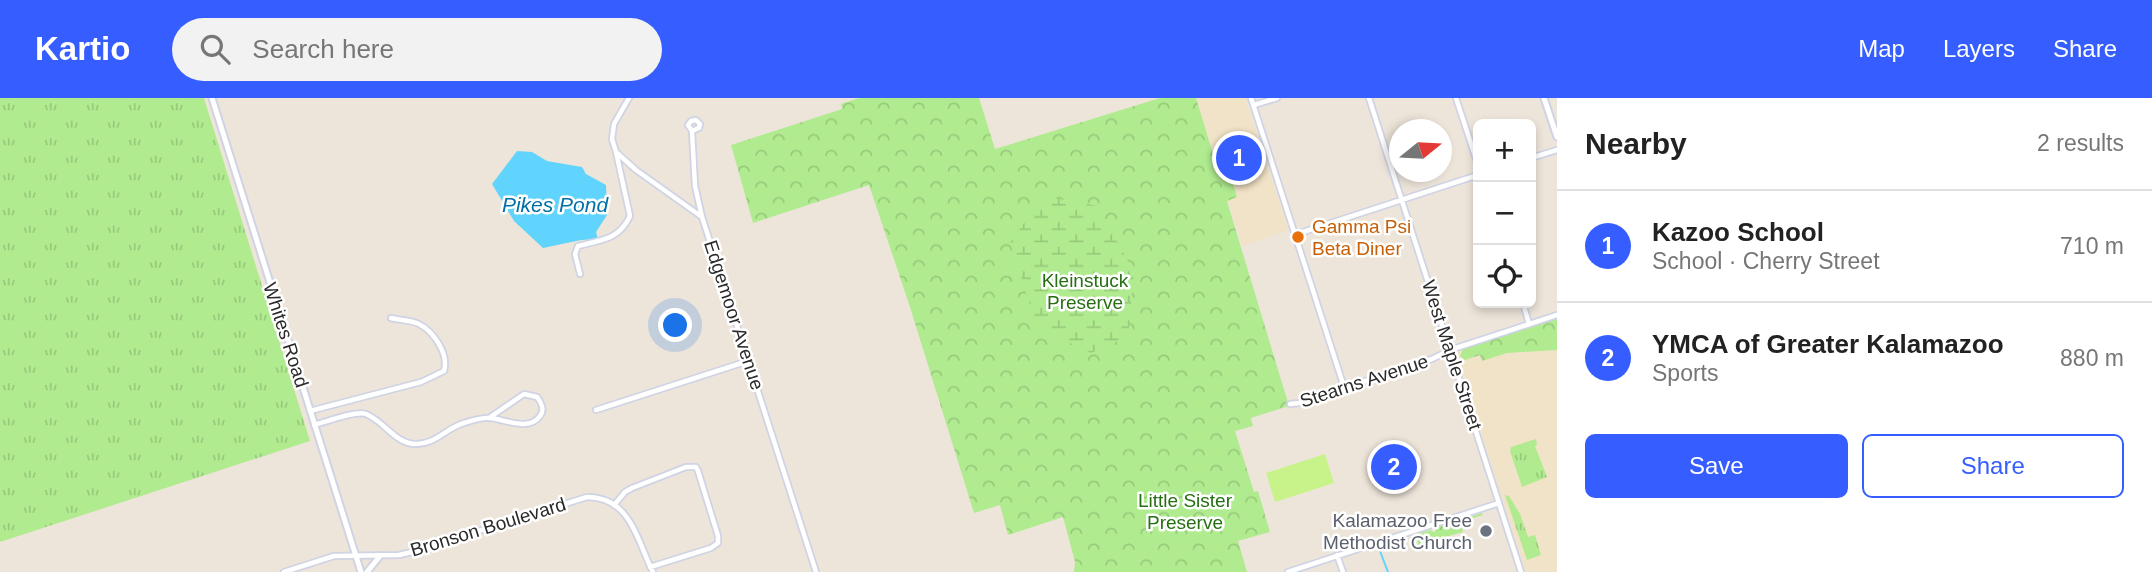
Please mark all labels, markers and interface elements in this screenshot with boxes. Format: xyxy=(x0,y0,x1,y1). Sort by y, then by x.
search box xyxy=(172,18,662,81)
text: Kartio xyxy=(35,30,130,67)
icon: search xyxy=(196,30,234,68)
text: Search here xyxy=(252,34,394,64)
text: Map xyxy=(1858,35,1905,62)
text: Layers xyxy=(1943,35,2015,62)
text: Share xyxy=(2053,35,2117,62)
north arrow xyxy=(1389,119,1452,182)
map controls xyxy=(1473,119,1536,308)
button: + xyxy=(1473,119,1536,182)
text: Nearby xyxy=(1585,127,1687,160)
text: 2 results xyxy=(2037,130,2124,156)
pin: 1 xyxy=(1216,132,1262,184)
button: − xyxy=(1473,182,1536,245)
water label: Pikes Pond xyxy=(502,193,609,216)
place label: Gamma Psi Beta Diner xyxy=(1312,216,1411,259)
text: Kazoo School xyxy=(1652,217,1824,247)
marker: Gamma Psi Beta Diner xyxy=(1290,229,1306,245)
text: 1 xyxy=(1602,233,1614,259)
text: 710 m xyxy=(2060,233,2124,259)
street label: Edgemoor Avenue xyxy=(700,238,768,392)
button: locate xyxy=(1473,245,1536,308)
text: School · Cherry Street xyxy=(1652,248,1880,274)
park label: Kleinstuck Preserve xyxy=(1042,270,1129,313)
street label: West Maple Street xyxy=(1418,278,1486,433)
street label: Whites Road xyxy=(259,280,313,390)
your location xyxy=(658,308,692,342)
text: YMCA of Greater Kalamazoo xyxy=(1652,329,2004,359)
text: 2 xyxy=(1602,345,1614,371)
text: 880 m xyxy=(2060,345,2124,371)
street label: Stearns Avenue xyxy=(1297,350,1431,412)
text: Sports xyxy=(1652,360,1718,386)
button: Save xyxy=(1585,434,1848,498)
button: Share xyxy=(1862,434,2124,498)
pin: 2 xyxy=(1371,441,1417,493)
park label: Little Sister Preserve xyxy=(1138,490,1233,533)
street label: Bronson Boulevard xyxy=(408,493,568,561)
place label: Kalamazoo Free Methodist Church xyxy=(1323,510,1472,553)
marker: Kalamazoo Free Methodist Church xyxy=(1478,523,1494,539)

